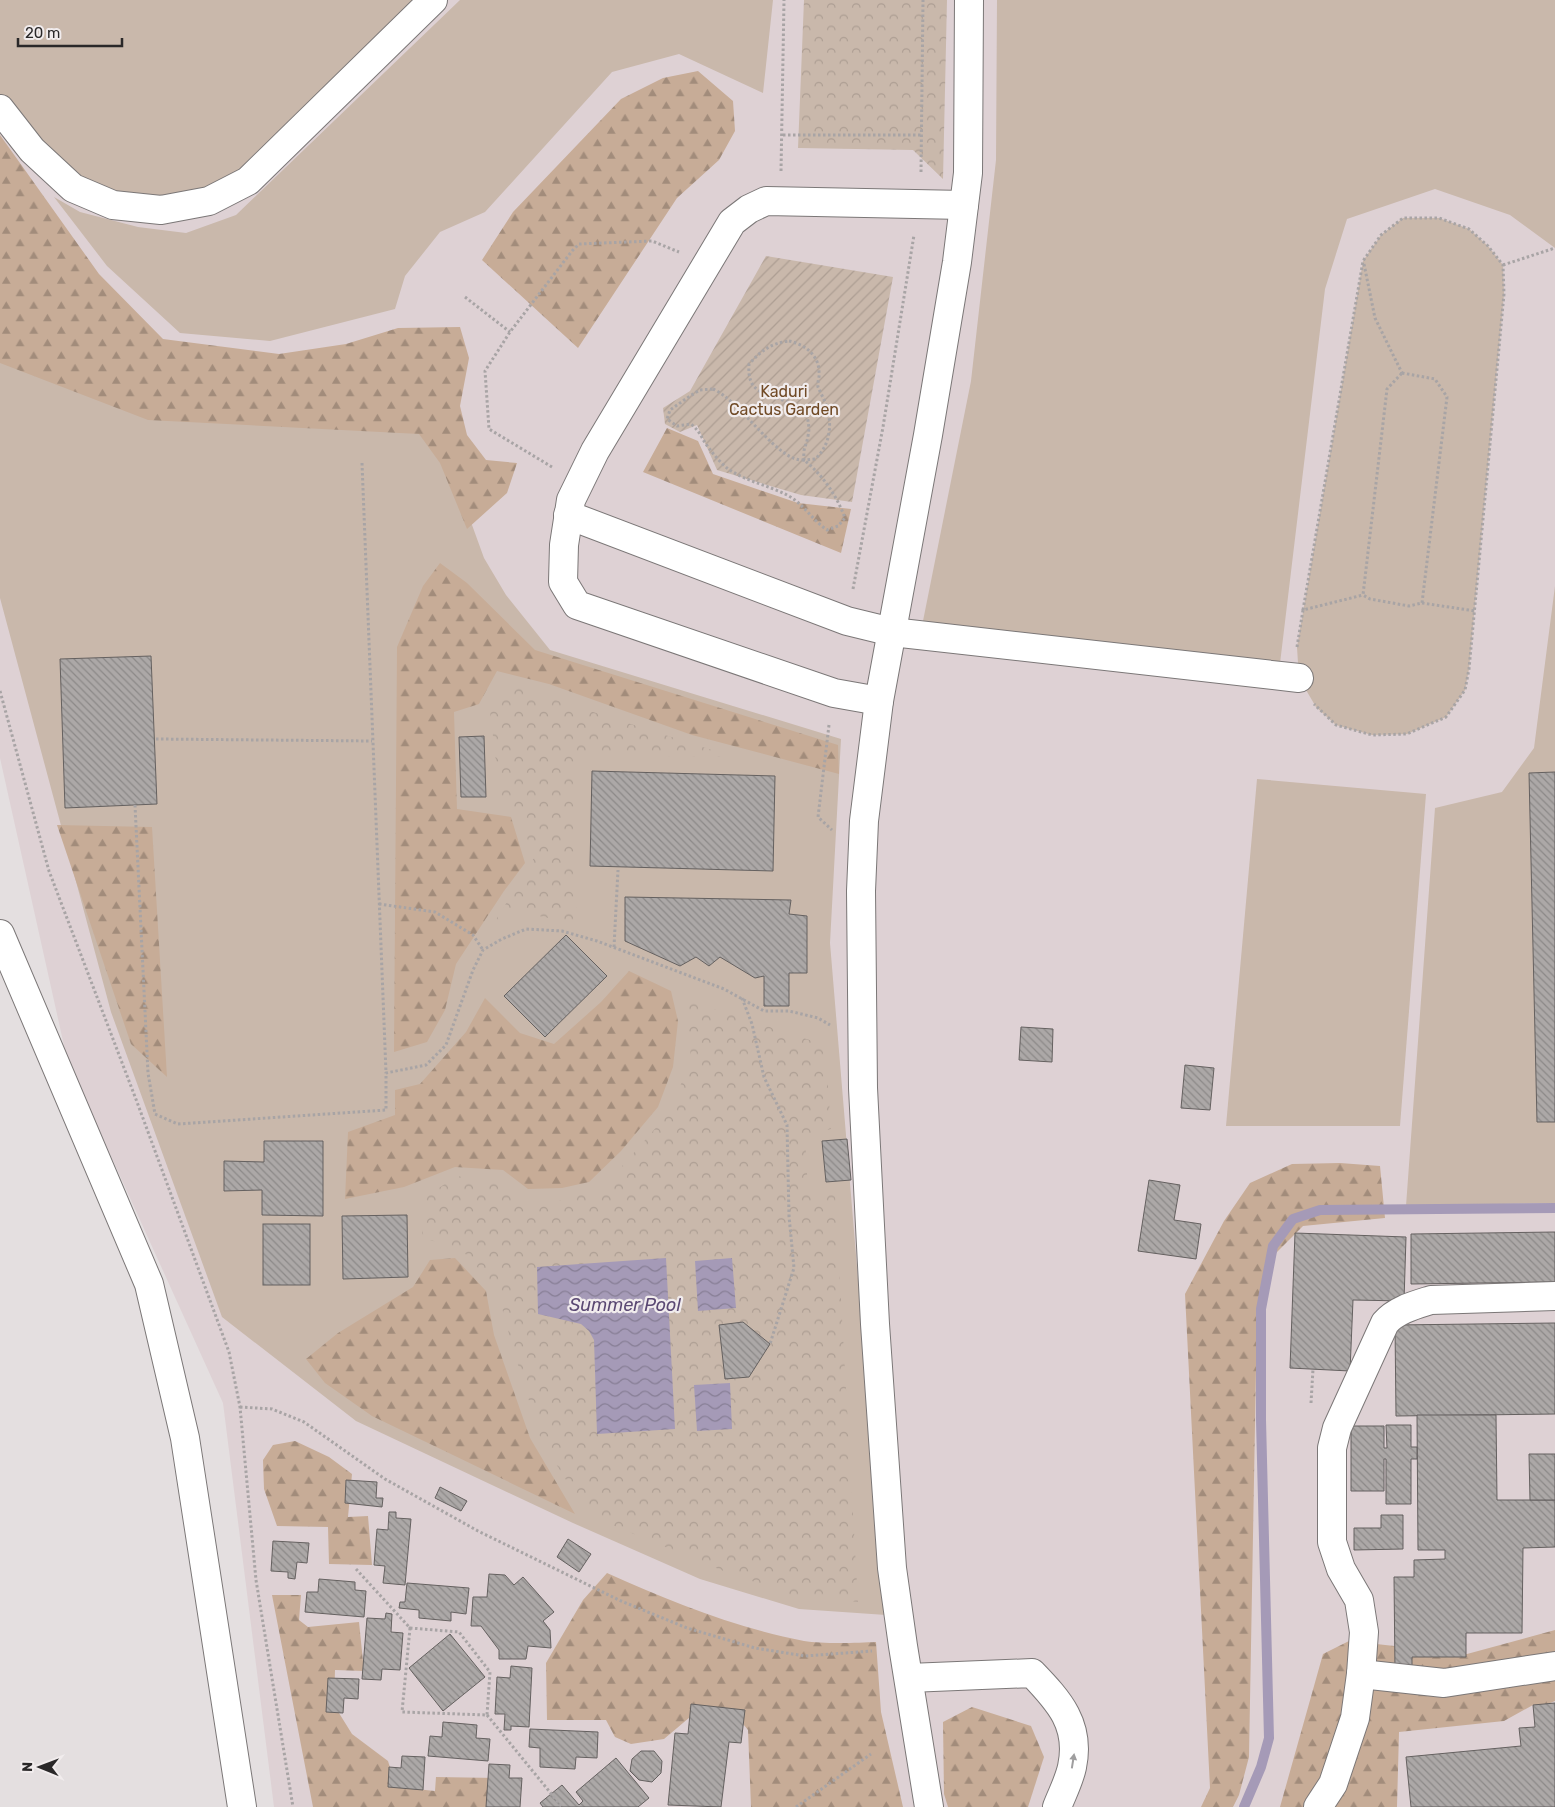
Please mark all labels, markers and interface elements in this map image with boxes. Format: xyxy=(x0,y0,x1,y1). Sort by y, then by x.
scale bar xyxy=(18,15,121,47)
text: 20 m xyxy=(25,24,60,42)
park label: Kaduri Cactus Garden xyxy=(729,382,839,419)
water label: Summer Pool xyxy=(569,1294,681,1316)
north arrow xyxy=(15,1742,65,1792)
one-way arrow xyxy=(1069,1753,1077,1769)
text: N xyxy=(19,1762,36,1772)

